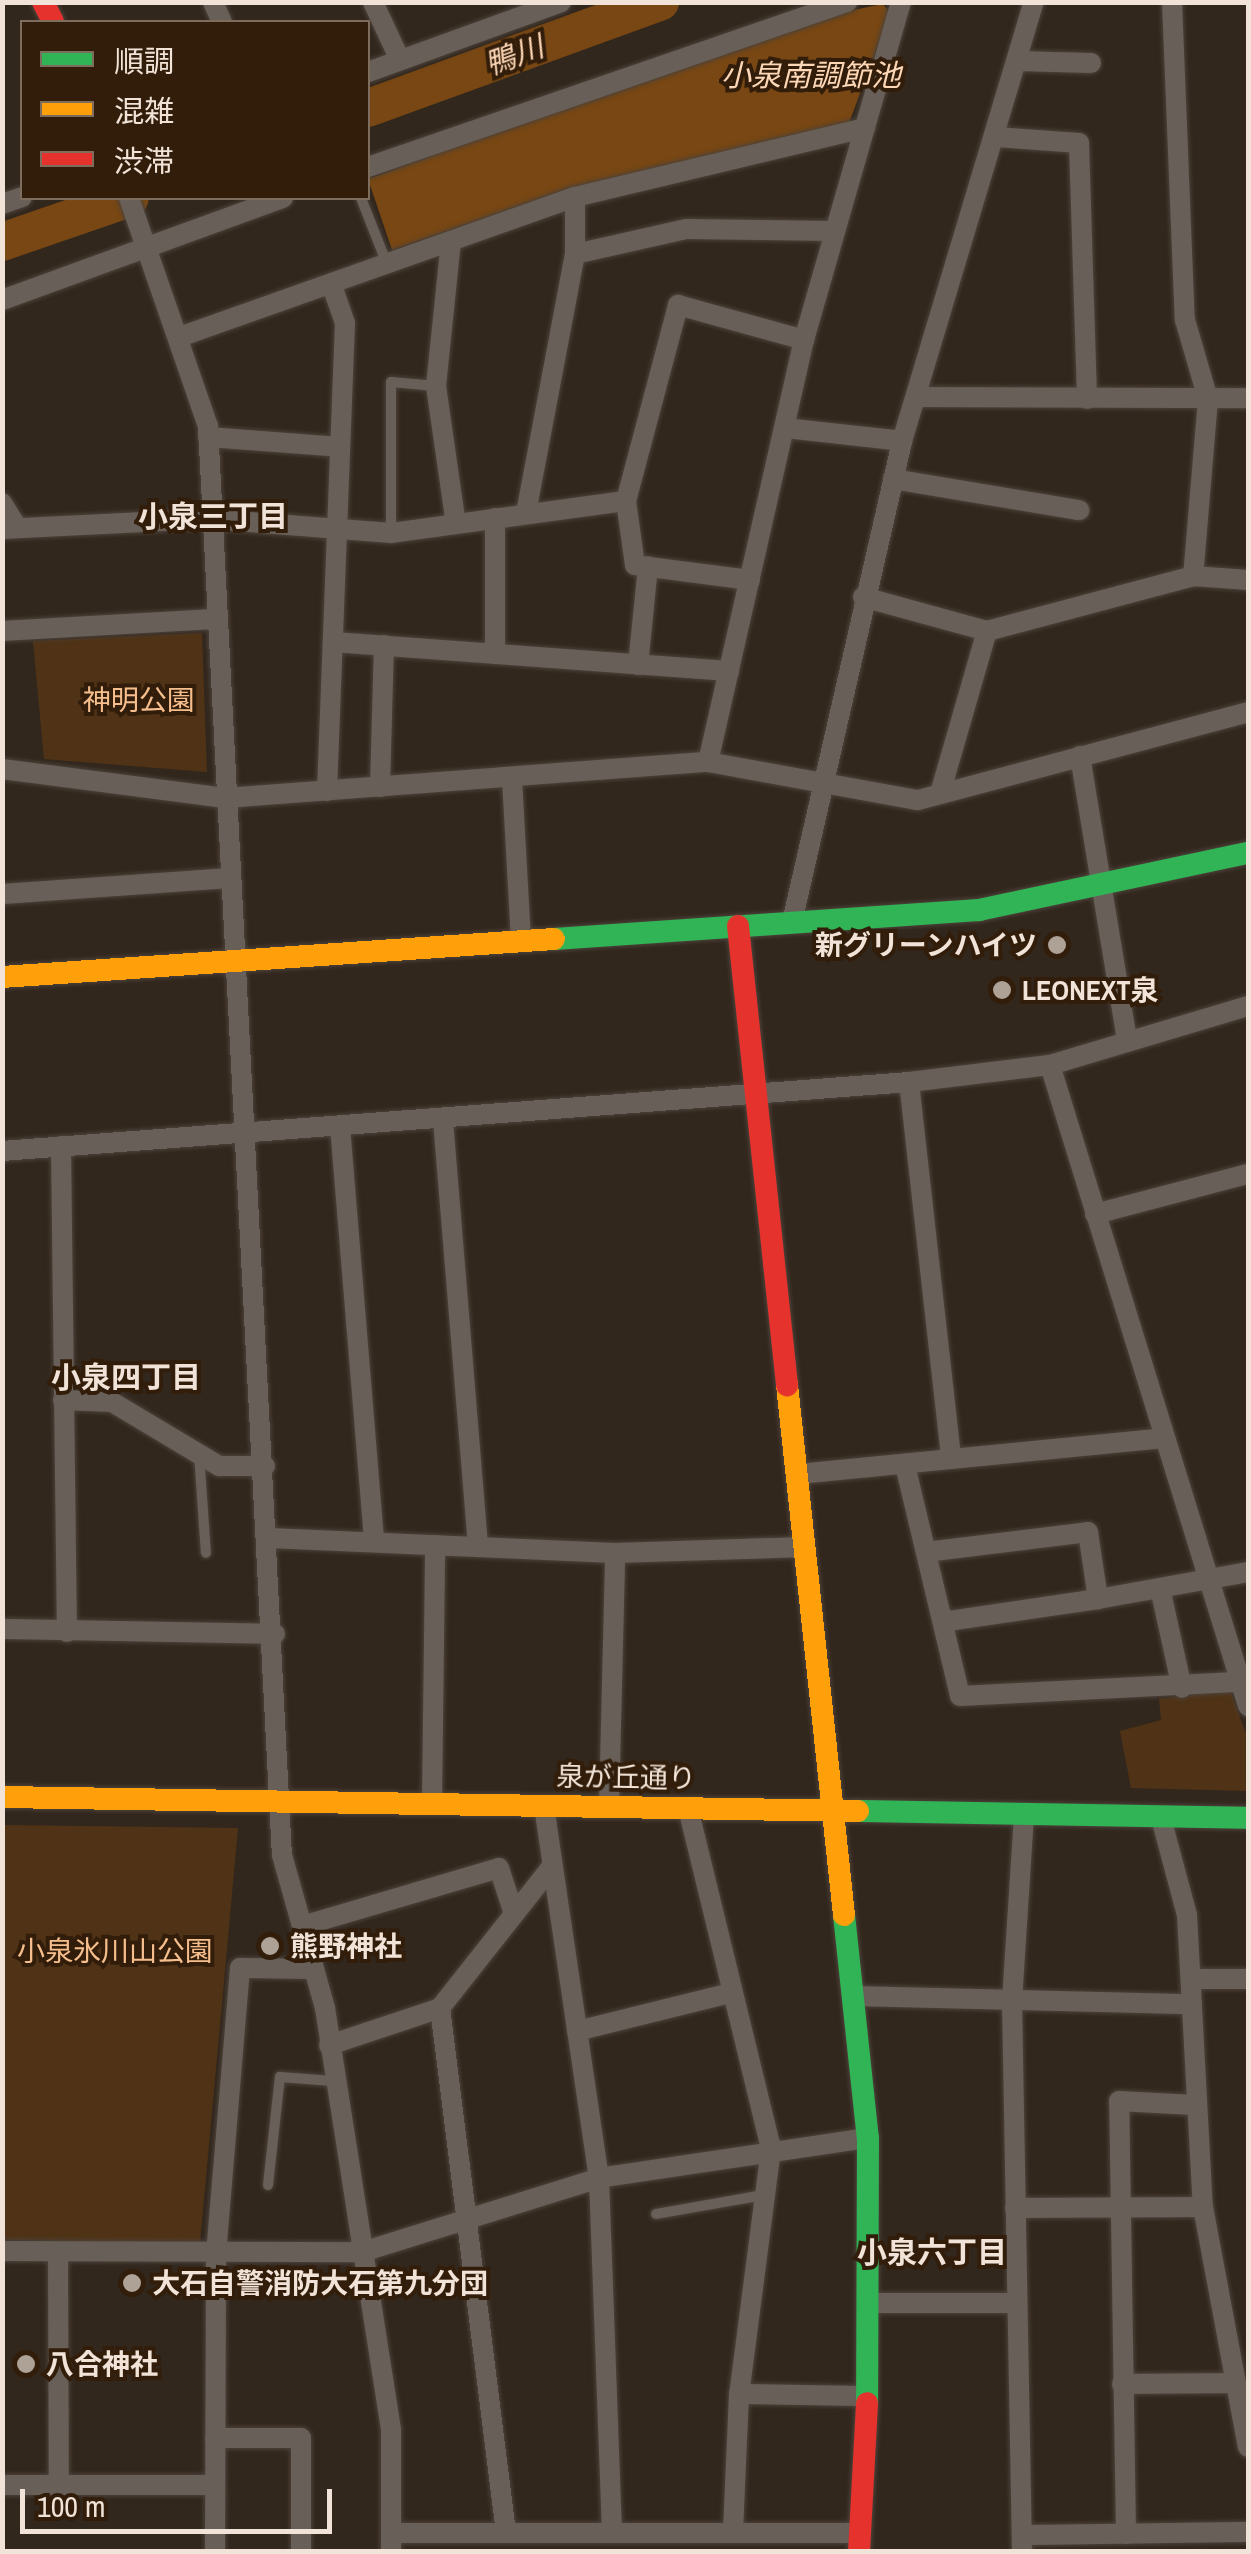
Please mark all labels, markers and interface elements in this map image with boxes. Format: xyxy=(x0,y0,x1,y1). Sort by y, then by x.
legend xyxy=(20,20,370,200)
water label: 鴨川 xyxy=(480,28,548,82)
text: 順調 xyxy=(114,41,174,81)
water label: 小泉南調節池 xyxy=(721,57,901,93)
text: 混雑 xyxy=(114,91,174,131)
text: 渋滞 xyxy=(114,141,174,181)
district label: 小泉三丁目 xyxy=(138,498,288,534)
park label: 神明公園 xyxy=(83,683,195,717)
place label: 新グリーンハイツ xyxy=(813,928,1037,962)
marker: 新グリーンハイツ xyxy=(1046,934,1068,956)
place label: LEONEXT泉 xyxy=(1022,973,1158,1007)
marker: LEONEXT泉 xyxy=(991,979,1013,1001)
district label: 小泉四丁目 xyxy=(51,1359,201,1395)
street label: 泉が丘通り xyxy=(556,1759,696,1795)
place label: 熊野神社 xyxy=(290,1929,402,1963)
park label: 小泉氷川山公園 xyxy=(17,1934,213,1968)
marker: 熊野神社 xyxy=(259,1935,281,1957)
district label: 小泉六丁目 xyxy=(857,2234,1007,2270)
place label: 大石自警消防大石第九分団 xyxy=(152,2266,488,2300)
marker: 大石自警消防大石第九分団 xyxy=(121,2272,143,2294)
place label: 八合神社 xyxy=(46,2347,158,2381)
marker: 八合神社 xyxy=(15,2353,37,2375)
scale bar xyxy=(25,2469,338,2531)
text: 100 m xyxy=(37,2486,105,2526)

